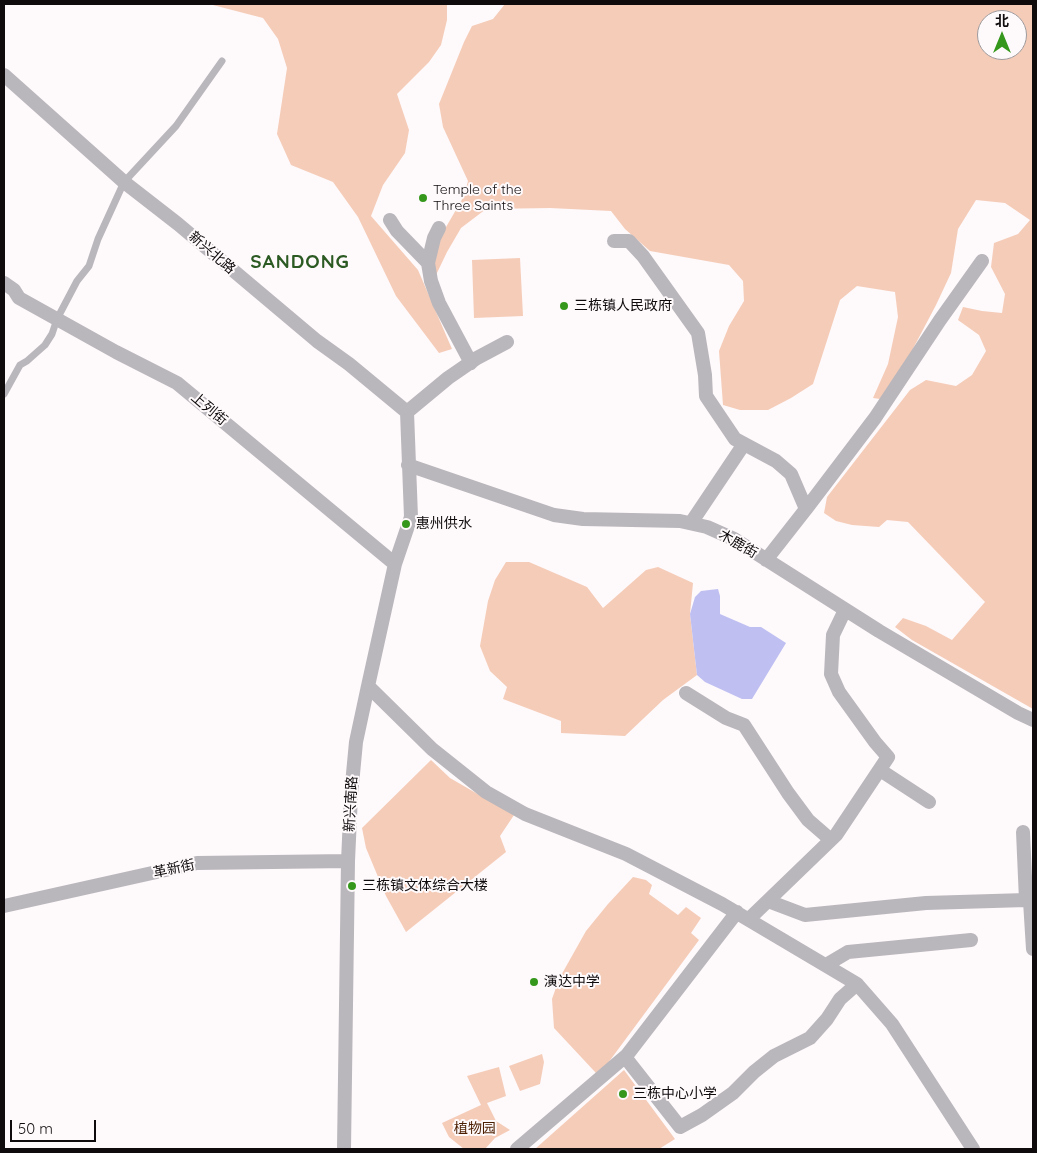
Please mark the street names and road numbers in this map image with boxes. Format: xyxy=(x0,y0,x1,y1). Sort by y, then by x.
street label: 新兴北路 xyxy=(185,228,239,278)
street label: 上列街 xyxy=(188,389,230,429)
street label: 木鹿街 xyxy=(716,526,760,562)
street label: 新兴南路 xyxy=(341,776,361,832)
street label: 革新街 xyxy=(152,856,196,882)

